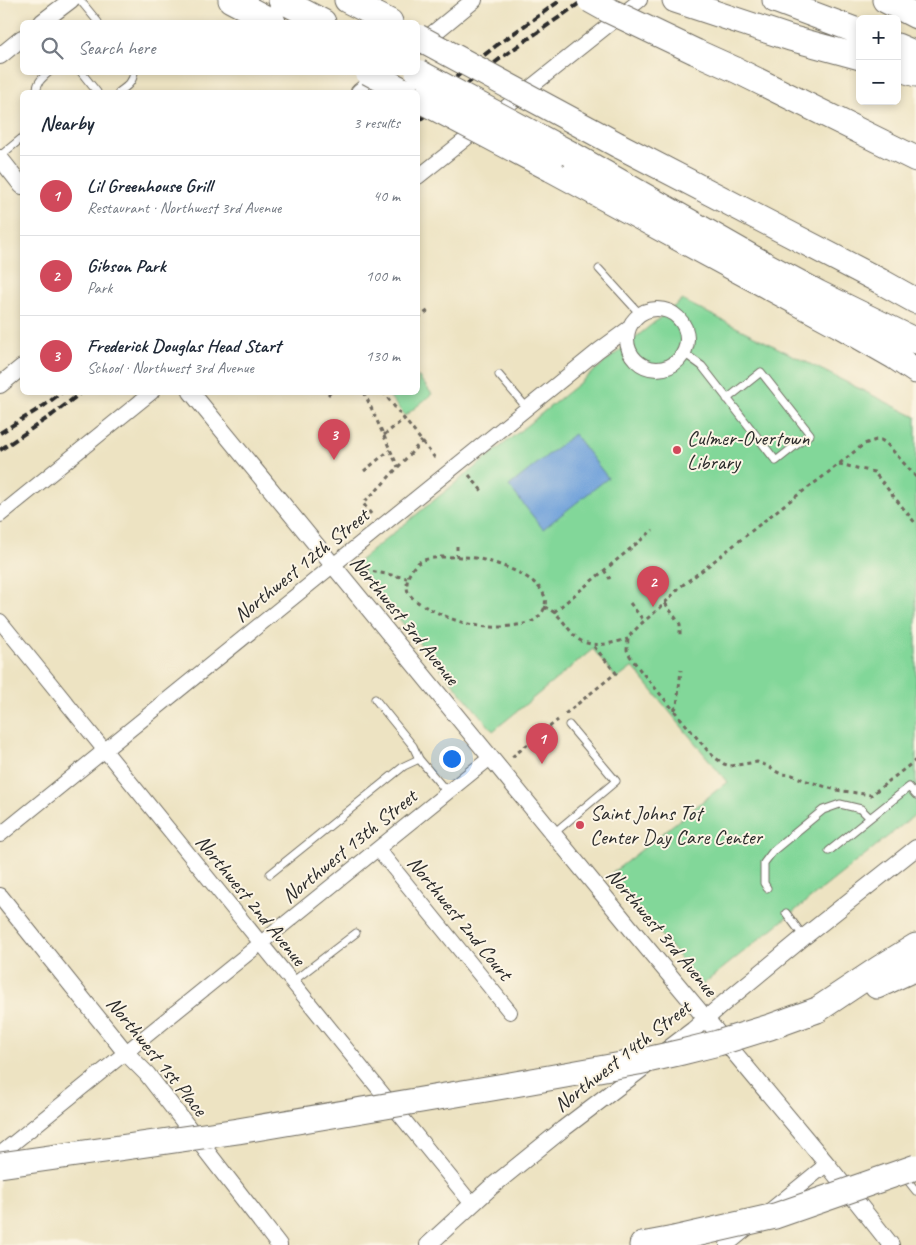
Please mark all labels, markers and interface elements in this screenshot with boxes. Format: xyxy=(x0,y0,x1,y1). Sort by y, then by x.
map controls xyxy=(856,15,901,105)
button: + xyxy=(856,15,901,60)
search box xyxy=(20,20,420,75)
icon: search xyxy=(38,34,66,62)
text: Search here xyxy=(78,36,155,60)
button: − xyxy=(856,60,901,105)
text: Nearby xyxy=(40,110,93,136)
text: 3 results xyxy=(353,113,400,133)
text: Lil Greenhouse Grill xyxy=(87,174,212,198)
text: 1 xyxy=(52,186,60,206)
text: 40 m xyxy=(373,186,400,206)
text: Restaurant · Northwest 3rd Avenue xyxy=(87,198,281,218)
text: Gibson Park xyxy=(87,254,166,278)
text: 2 xyxy=(52,266,60,286)
text: 100 m xyxy=(366,266,400,286)
text: Park xyxy=(87,278,112,298)
text: Frederick Douglas Head Start xyxy=(87,334,281,358)
text: 3 xyxy=(52,346,60,366)
text: 130 m xyxy=(366,346,400,366)
text: School · Northwest 3rd Avenue xyxy=(87,358,254,378)
pin: 3 xyxy=(318,419,350,460)
place label: Culmer-Overtown Library xyxy=(687,425,810,475)
marker: Culmer-Overtown Library xyxy=(671,444,683,456)
street label: Northwest 12th Street xyxy=(228,501,376,628)
street label: Northwest 3rd Avenue xyxy=(345,550,466,691)
pin: 2 xyxy=(637,566,669,607)
pin: 1 xyxy=(526,723,558,764)
your location xyxy=(439,746,465,772)
street label: Northwest 13th Street xyxy=(276,782,424,909)
place label: Saint Johns Tot Center Day Care Center xyxy=(590,800,764,850)
marker: Saint Johns Tot Center Day Care Center xyxy=(574,819,586,831)
street label: Northwest 2nd Avenue xyxy=(190,829,313,972)
street label: Northwest 2nd Court xyxy=(402,850,519,987)
street label: Northwest 3rd Avenue xyxy=(601,863,724,1002)
street label: Northwest 1st Place xyxy=(101,991,214,1122)
street label: Northwest 14th Street xyxy=(548,993,697,1118)

